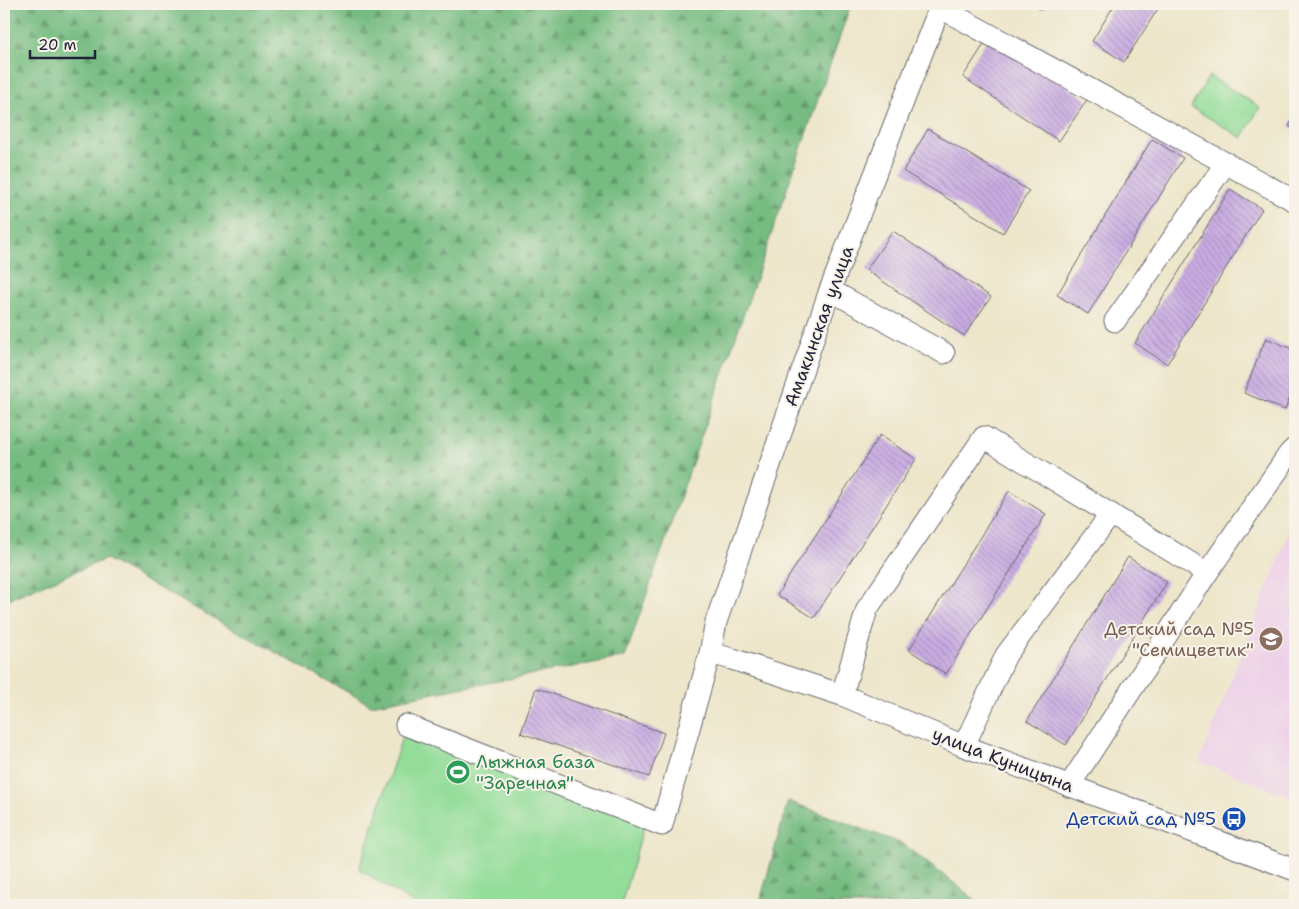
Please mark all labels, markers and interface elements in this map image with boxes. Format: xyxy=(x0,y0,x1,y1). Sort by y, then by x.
scale bar xyxy=(30,28,95,60)
text: 20 m xyxy=(38,35,77,55)
street label: Амакинская улица xyxy=(779,242,859,410)
place label: Детский сад №5 "Семицветик" xyxy=(1104,617,1254,662)
school or university icon: Детский сад №5 "Семицветик" xyxy=(1258,626,1284,652)
street label: улица Куницына xyxy=(929,722,1077,798)
place label: Лыжная база "Заречная" xyxy=(476,750,595,795)
sports icon: Лыжная база "Заречная" xyxy=(445,759,471,785)
bus stop icon: Детский сад №5 xyxy=(1221,806,1247,832)
place label: Детский сад №5 xyxy=(1066,807,1216,831)

